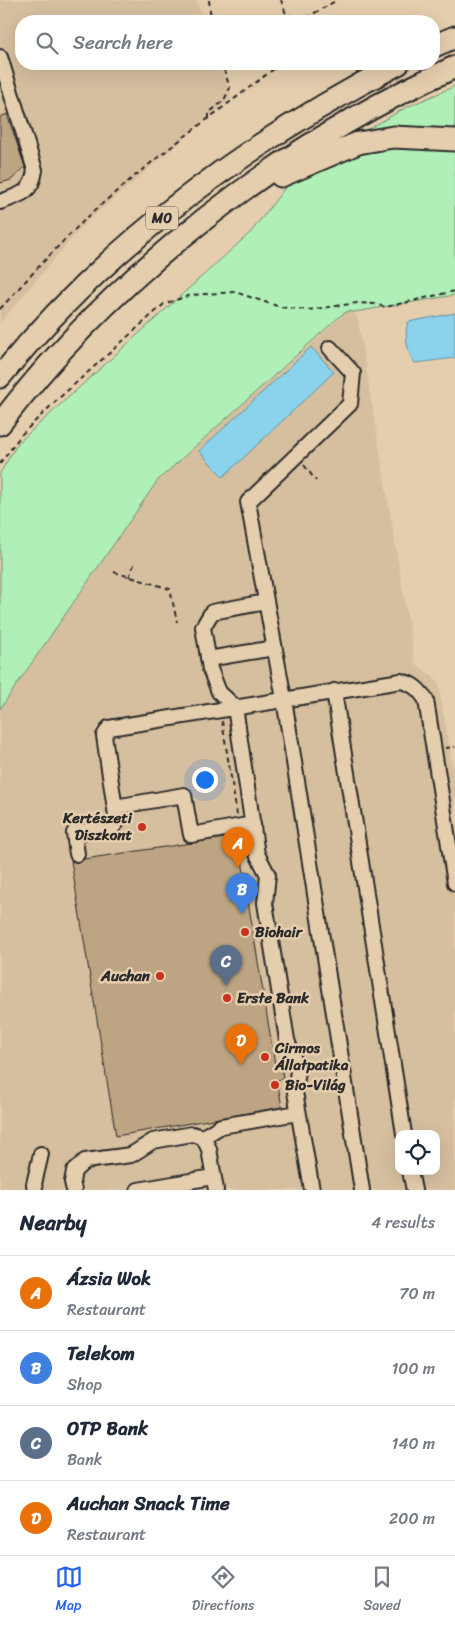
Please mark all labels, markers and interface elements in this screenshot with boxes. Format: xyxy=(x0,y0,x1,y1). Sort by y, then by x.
search box xyxy=(15,15,440,70)
text: Search here xyxy=(73,26,173,59)
icon: search xyxy=(33,29,61,57)
road number: M0 xyxy=(146,207,178,230)
your location xyxy=(192,767,218,793)
place label: Kertészeti Diszkont xyxy=(62,805,133,848)
marker: Kertészeti Diszkont xyxy=(136,821,148,833)
pin: A xyxy=(222,827,254,868)
pin: B xyxy=(226,873,258,914)
place label: Biohair xyxy=(255,919,304,945)
marker: Biohair xyxy=(239,926,251,938)
pin: C xyxy=(210,945,242,986)
place label: Auchan xyxy=(100,963,151,989)
marker: Auchan xyxy=(154,970,166,982)
place label: Erste Bank xyxy=(237,985,310,1011)
marker: Erste Bank xyxy=(221,992,233,1004)
pin: D xyxy=(225,1024,257,1065)
place label: Cirmos Állatpatika xyxy=(274,1035,349,1078)
marker: Cirmos Állatpatika xyxy=(259,1051,271,1063)
place label: Bio-Világ xyxy=(285,1072,346,1098)
marker: Bio-Világ xyxy=(269,1079,281,1091)
map controls xyxy=(395,1130,440,1175)
button: locate xyxy=(395,1130,440,1175)
text: Nearby xyxy=(20,1204,86,1242)
text: 4 results xyxy=(371,1208,435,1237)
text: Ázsia Wok xyxy=(67,1262,151,1295)
text: A xyxy=(31,1279,41,1308)
text: 70 m xyxy=(399,1279,435,1308)
text: Restaurant xyxy=(67,1295,146,1324)
text: Telekom xyxy=(67,1337,135,1370)
text: B xyxy=(31,1354,41,1383)
text: 100 m xyxy=(391,1354,435,1383)
text: Shop xyxy=(67,1370,102,1399)
text: OTP Bank xyxy=(67,1412,148,1445)
text: C xyxy=(31,1429,41,1458)
text: 140 m xyxy=(392,1429,435,1458)
text: Bank xyxy=(67,1445,102,1474)
text: Auchan Snack Time xyxy=(67,1487,230,1520)
text: D xyxy=(31,1504,41,1533)
text: 200 m xyxy=(389,1504,435,1533)
text: Restaurant xyxy=(67,1520,146,1549)
tab: Map xyxy=(55,1563,83,1618)
tab: Directions xyxy=(192,1563,254,1618)
tab: Saved xyxy=(364,1563,400,1618)

